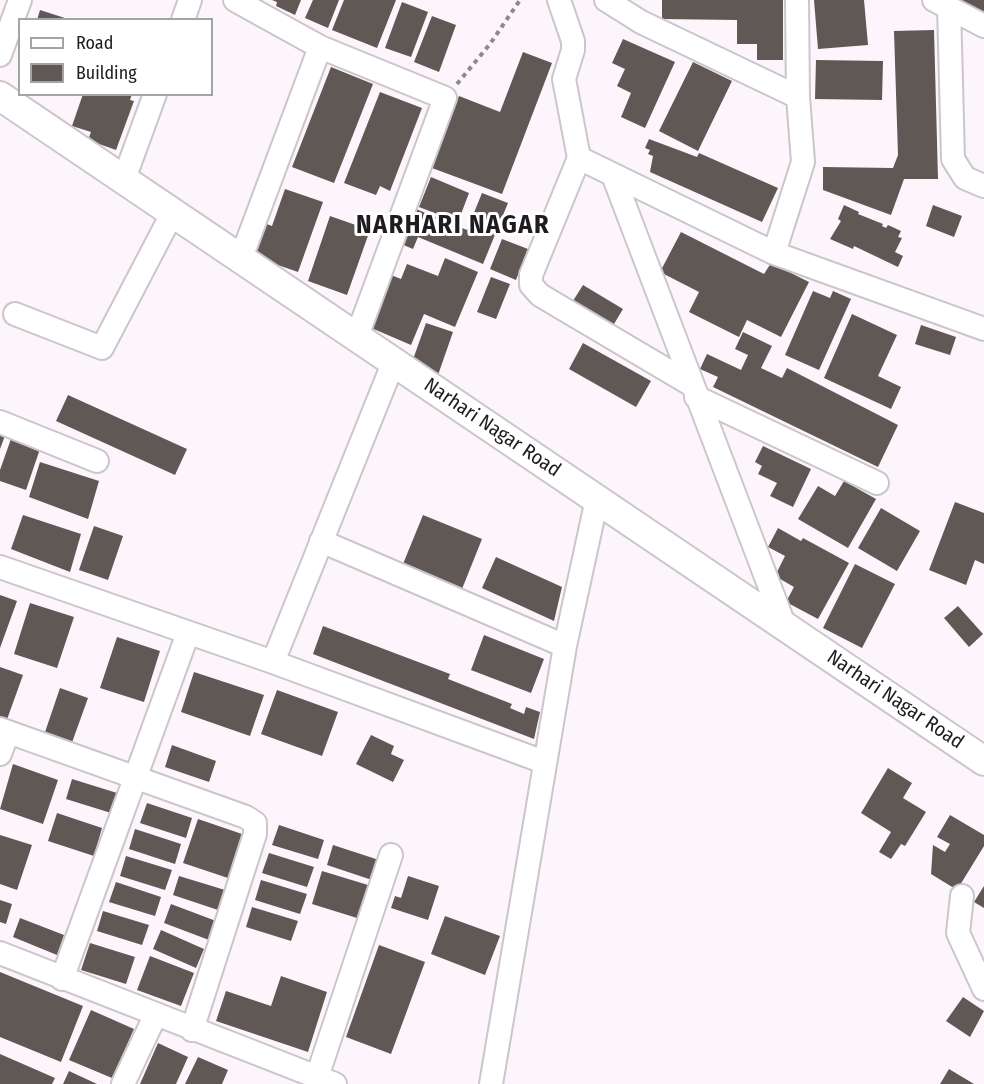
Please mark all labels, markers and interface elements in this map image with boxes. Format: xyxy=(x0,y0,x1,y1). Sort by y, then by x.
legend xyxy=(18,18,213,96)
text: Road xyxy=(76,32,113,54)
text: Building xyxy=(76,62,137,84)
district label: NARHARI NAGAR xyxy=(356,210,550,242)
street label: Narhari Nagar Road xyxy=(419,373,565,483)
street label: Narhari Nagar Road xyxy=(822,645,968,755)

